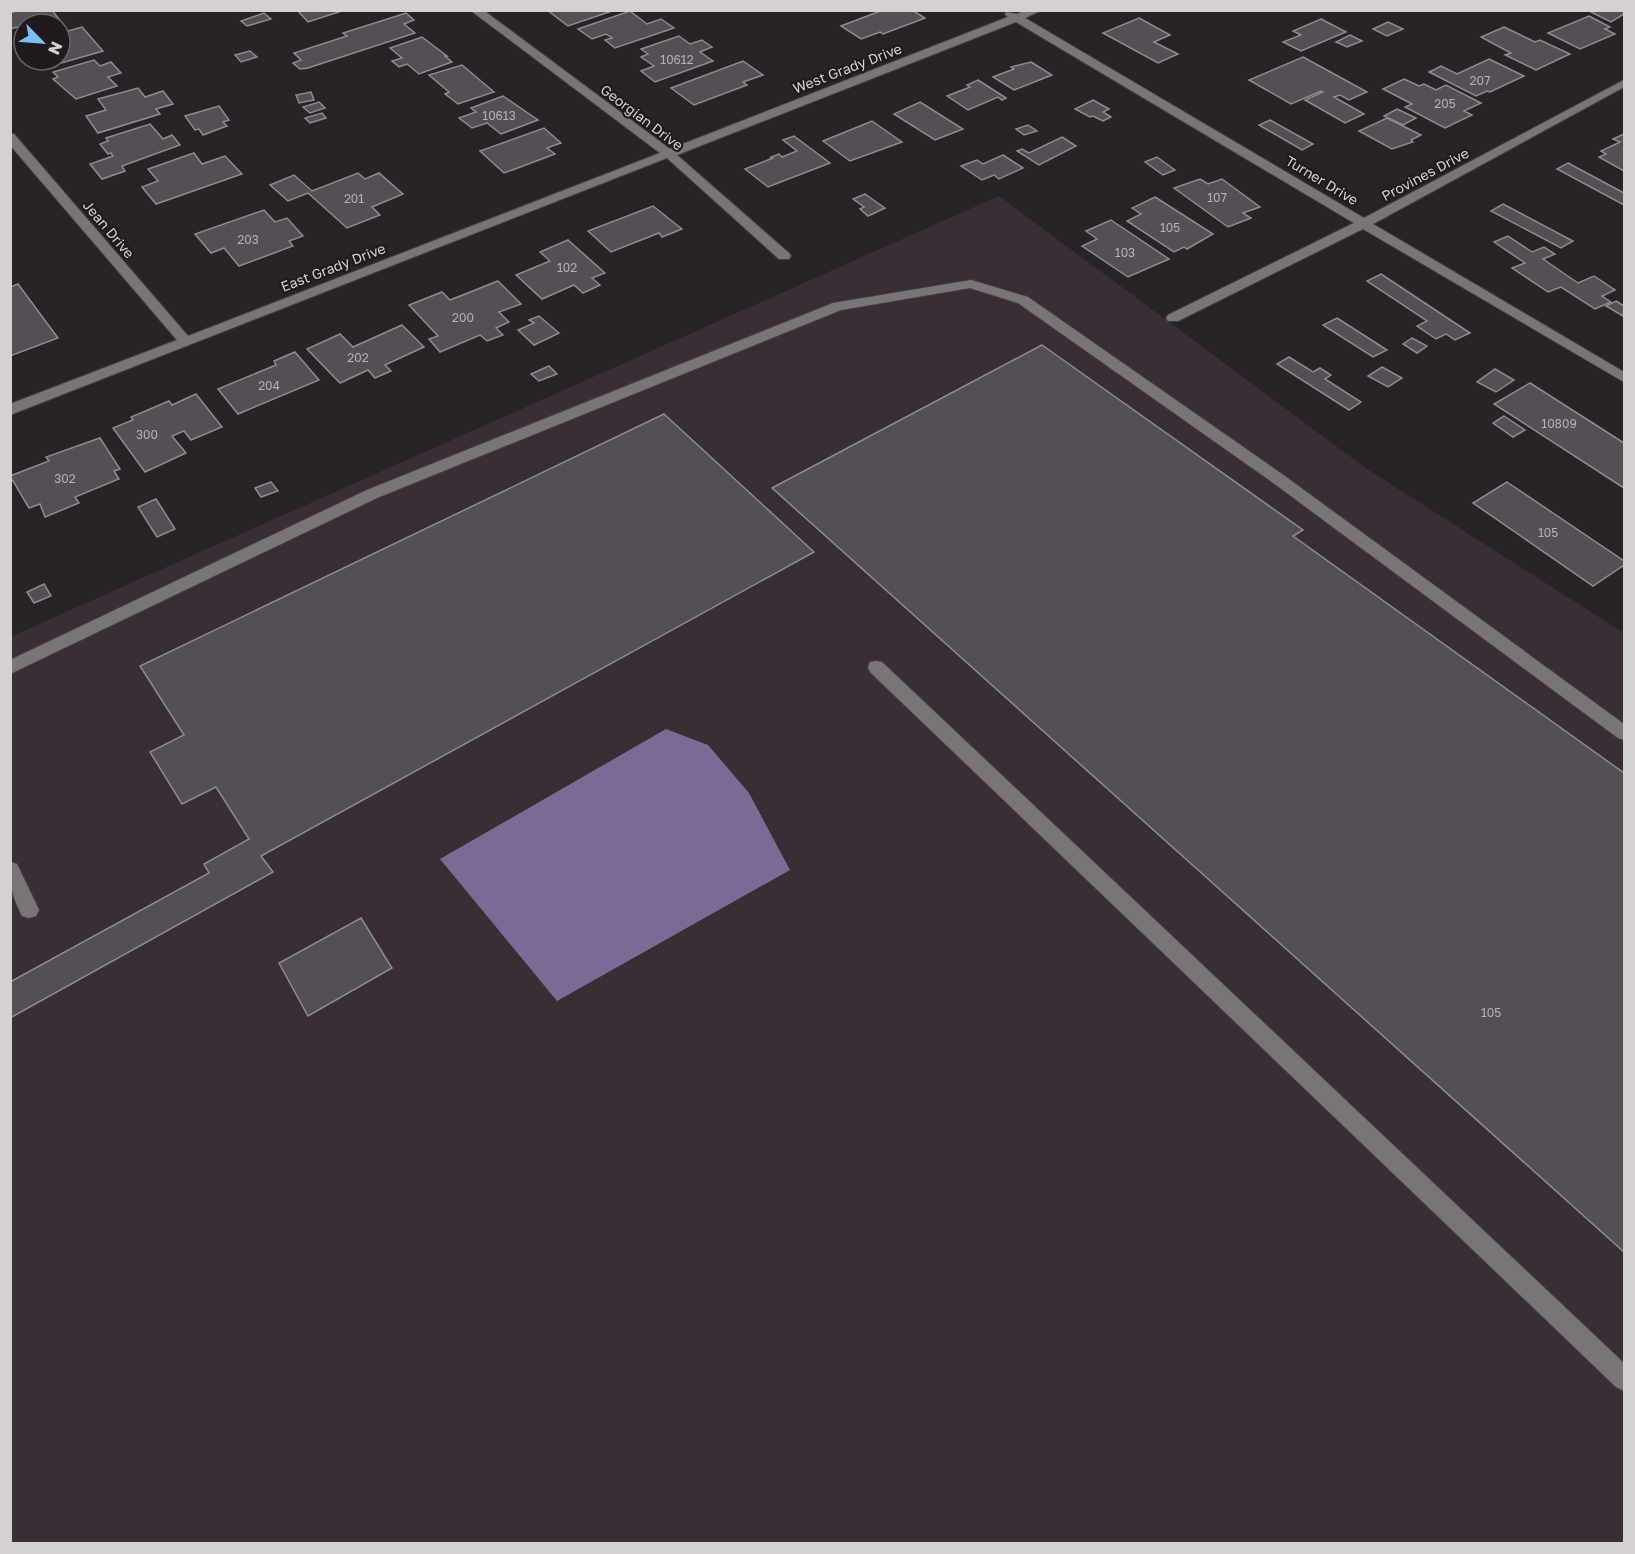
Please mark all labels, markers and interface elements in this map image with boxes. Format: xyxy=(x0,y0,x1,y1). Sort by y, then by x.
north arrow xyxy=(12,12,72,72)
text: N xyxy=(44,39,67,58)
street label: West Grady Drive xyxy=(790,39,904,97)
house number: 10612 xyxy=(660,52,694,67)
house number: 207 xyxy=(1470,73,1490,88)
street label: Georgian Drive xyxy=(597,80,687,154)
house number: 205 xyxy=(1434,96,1456,111)
house number: 10613 xyxy=(482,108,516,123)
street label: Provines Drive xyxy=(1378,144,1472,204)
street label: Turner Drive xyxy=(1283,152,1361,208)
house number: 107 xyxy=(1207,190,1227,205)
house number: 201 xyxy=(344,191,364,206)
street label: Jean Drive xyxy=(80,196,138,262)
house number: 105 xyxy=(1160,220,1180,235)
house number: 203 xyxy=(237,232,259,247)
street label: East Grady Drive xyxy=(278,239,388,295)
house number: 103 xyxy=(1115,245,1135,260)
house number: 102 xyxy=(557,260,577,275)
house number: 200 xyxy=(452,310,474,325)
house number: 202 xyxy=(347,350,369,365)
house number: 204 xyxy=(258,378,280,393)
house number: 10809 xyxy=(1541,416,1577,431)
house number: 300 xyxy=(136,427,158,442)
house number: 302 xyxy=(54,471,76,486)
house number: 105 xyxy=(1538,525,1558,540)
house number: 105 xyxy=(1481,1005,1501,1020)

